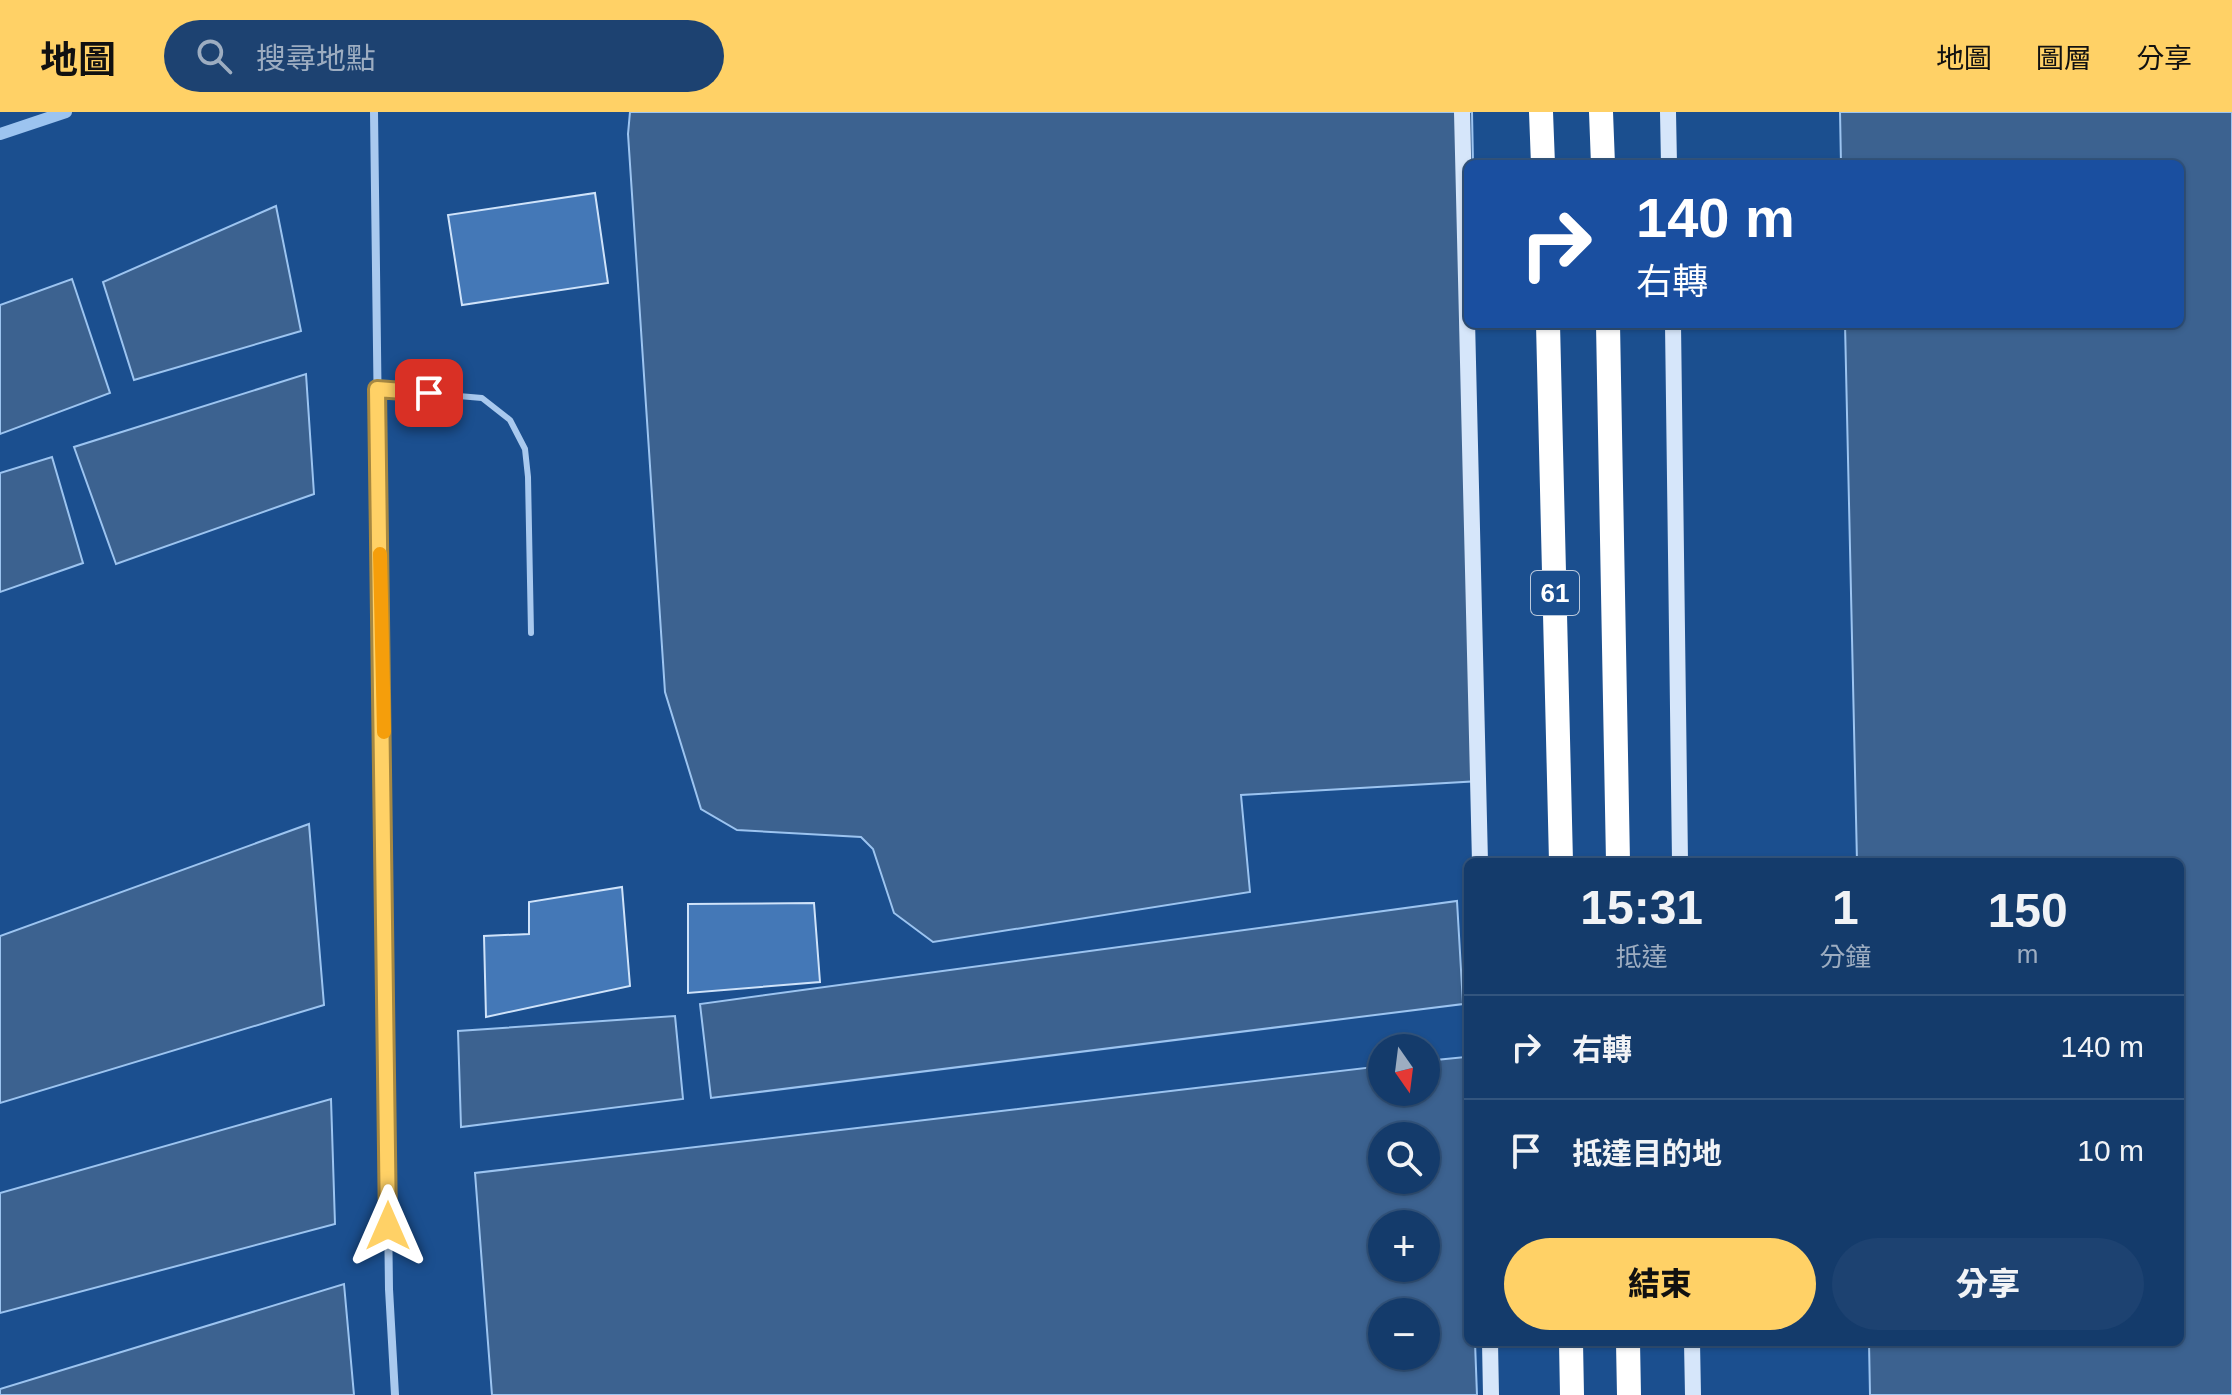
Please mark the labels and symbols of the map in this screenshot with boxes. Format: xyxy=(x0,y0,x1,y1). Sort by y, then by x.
pin xyxy=(395,359,463,427)
road number: 61 xyxy=(1531,571,1579,615)
north arrow xyxy=(1368,1034,1440,1106)
position arrow xyxy=(346,1184,430,1268)

